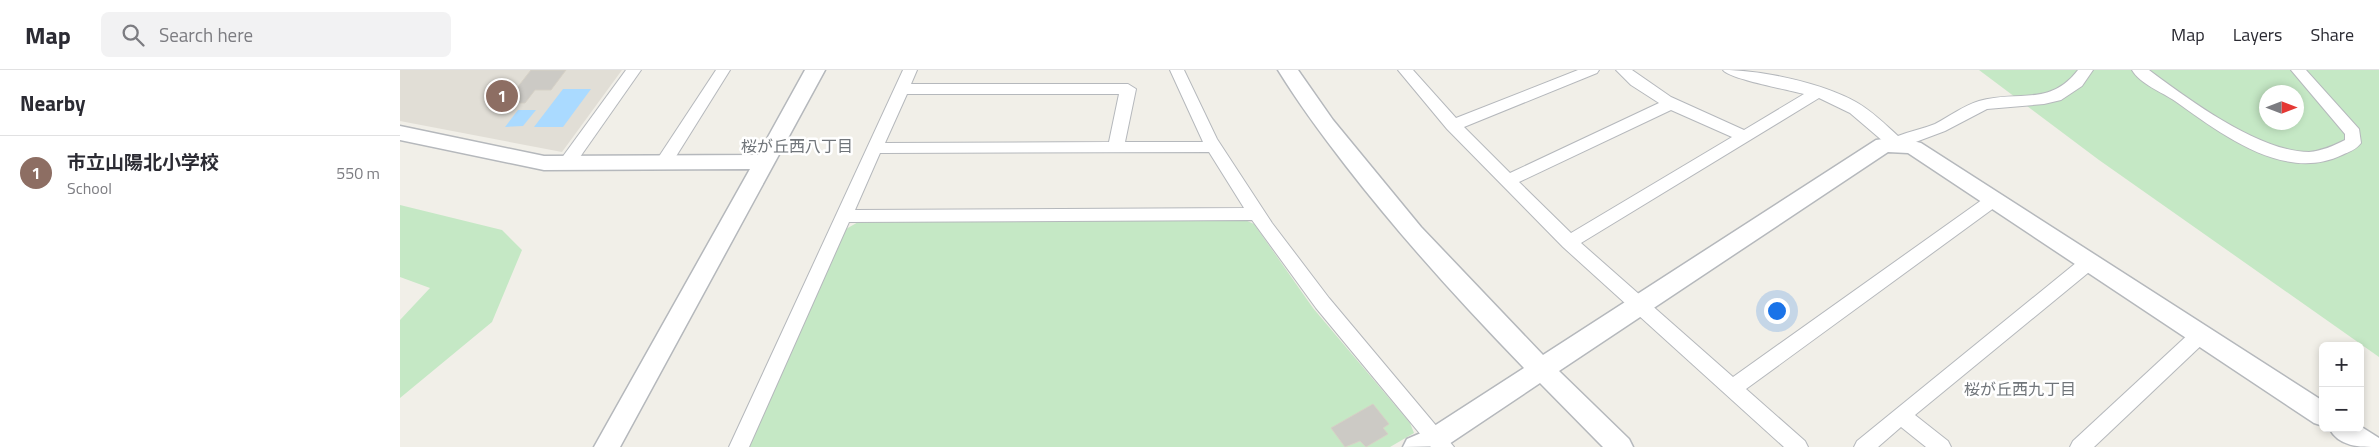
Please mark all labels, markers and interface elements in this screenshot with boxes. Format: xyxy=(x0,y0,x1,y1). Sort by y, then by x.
search box xyxy=(101,12,451,57)
text: Map xyxy=(25,17,71,53)
text: Search here xyxy=(159,20,253,49)
icon: search xyxy=(119,21,147,49)
text: Map xyxy=(2171,21,2205,48)
text: Layers xyxy=(2233,21,2282,48)
text: Share xyxy=(2310,21,2354,48)
pin: 1 xyxy=(486,77,518,115)
north arrow xyxy=(2259,85,2304,130)
text: Nearby xyxy=(20,87,85,119)
district label: 桜が丘西八丁目 xyxy=(741,134,853,158)
text: 市立山陽北小学校 xyxy=(67,147,219,176)
text: 1 xyxy=(32,161,40,185)
text: 550 m xyxy=(336,161,380,185)
text: School xyxy=(67,176,112,200)
your location xyxy=(1764,298,1790,324)
map controls xyxy=(2319,342,2364,432)
button: + xyxy=(2319,342,2364,387)
district label: 桜が丘西九丁目 xyxy=(1964,377,2076,401)
button: − xyxy=(2319,387,2364,432)

